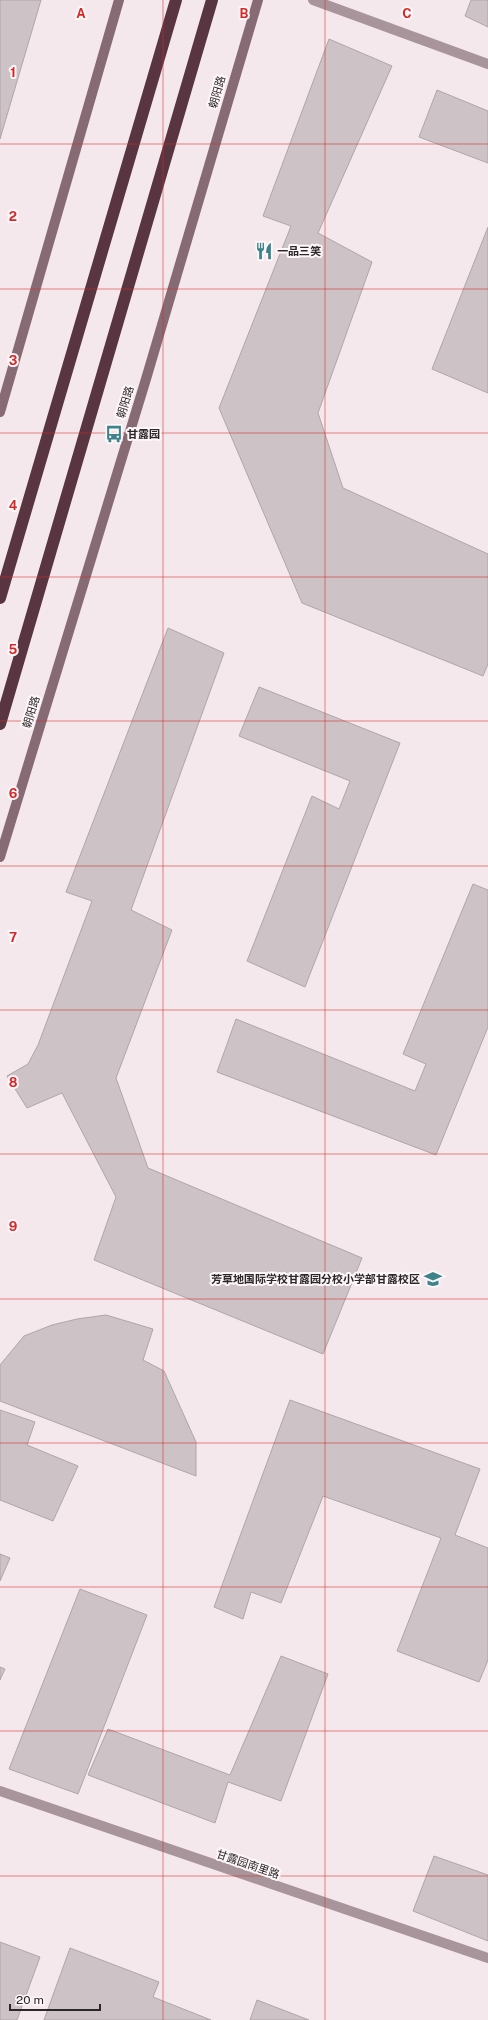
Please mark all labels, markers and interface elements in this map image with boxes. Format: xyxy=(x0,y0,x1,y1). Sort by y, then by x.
text: A xyxy=(76,6,86,21)
text: B xyxy=(240,6,249,21)
text: C xyxy=(402,6,412,21)
text: 1 xyxy=(10,65,16,80)
street label: 朝阳路 xyxy=(207,74,227,110)
text: 2 xyxy=(9,209,17,224)
restaurant icon: 一品三笑 xyxy=(254,241,274,261)
place label: 一品三笑 xyxy=(277,245,321,257)
text: 3 xyxy=(9,353,18,368)
street label: 朝阳路 xyxy=(114,384,136,420)
bus stop icon: 甘露园 xyxy=(104,424,124,444)
place label: 甘露园 xyxy=(127,428,160,440)
text: 4 xyxy=(9,498,18,513)
text: 5 xyxy=(9,642,18,657)
street label: 朝阳路 xyxy=(20,694,42,730)
text: 6 xyxy=(9,786,18,801)
text: 7 xyxy=(9,930,17,945)
text: 8 xyxy=(9,1075,18,1090)
text: 9 xyxy=(9,1219,17,1234)
school or university icon: 芳草地国际学校甘露园分校小学部甘露校区 xyxy=(423,1269,443,1289)
place label: 芳草地国际学校甘露园分校小学部甘露校区 xyxy=(211,1273,420,1285)
street label: 甘露园南里路 xyxy=(215,1848,281,1880)
scale bar xyxy=(10,1986,100,2012)
text: 20 m xyxy=(16,1993,44,2007)

